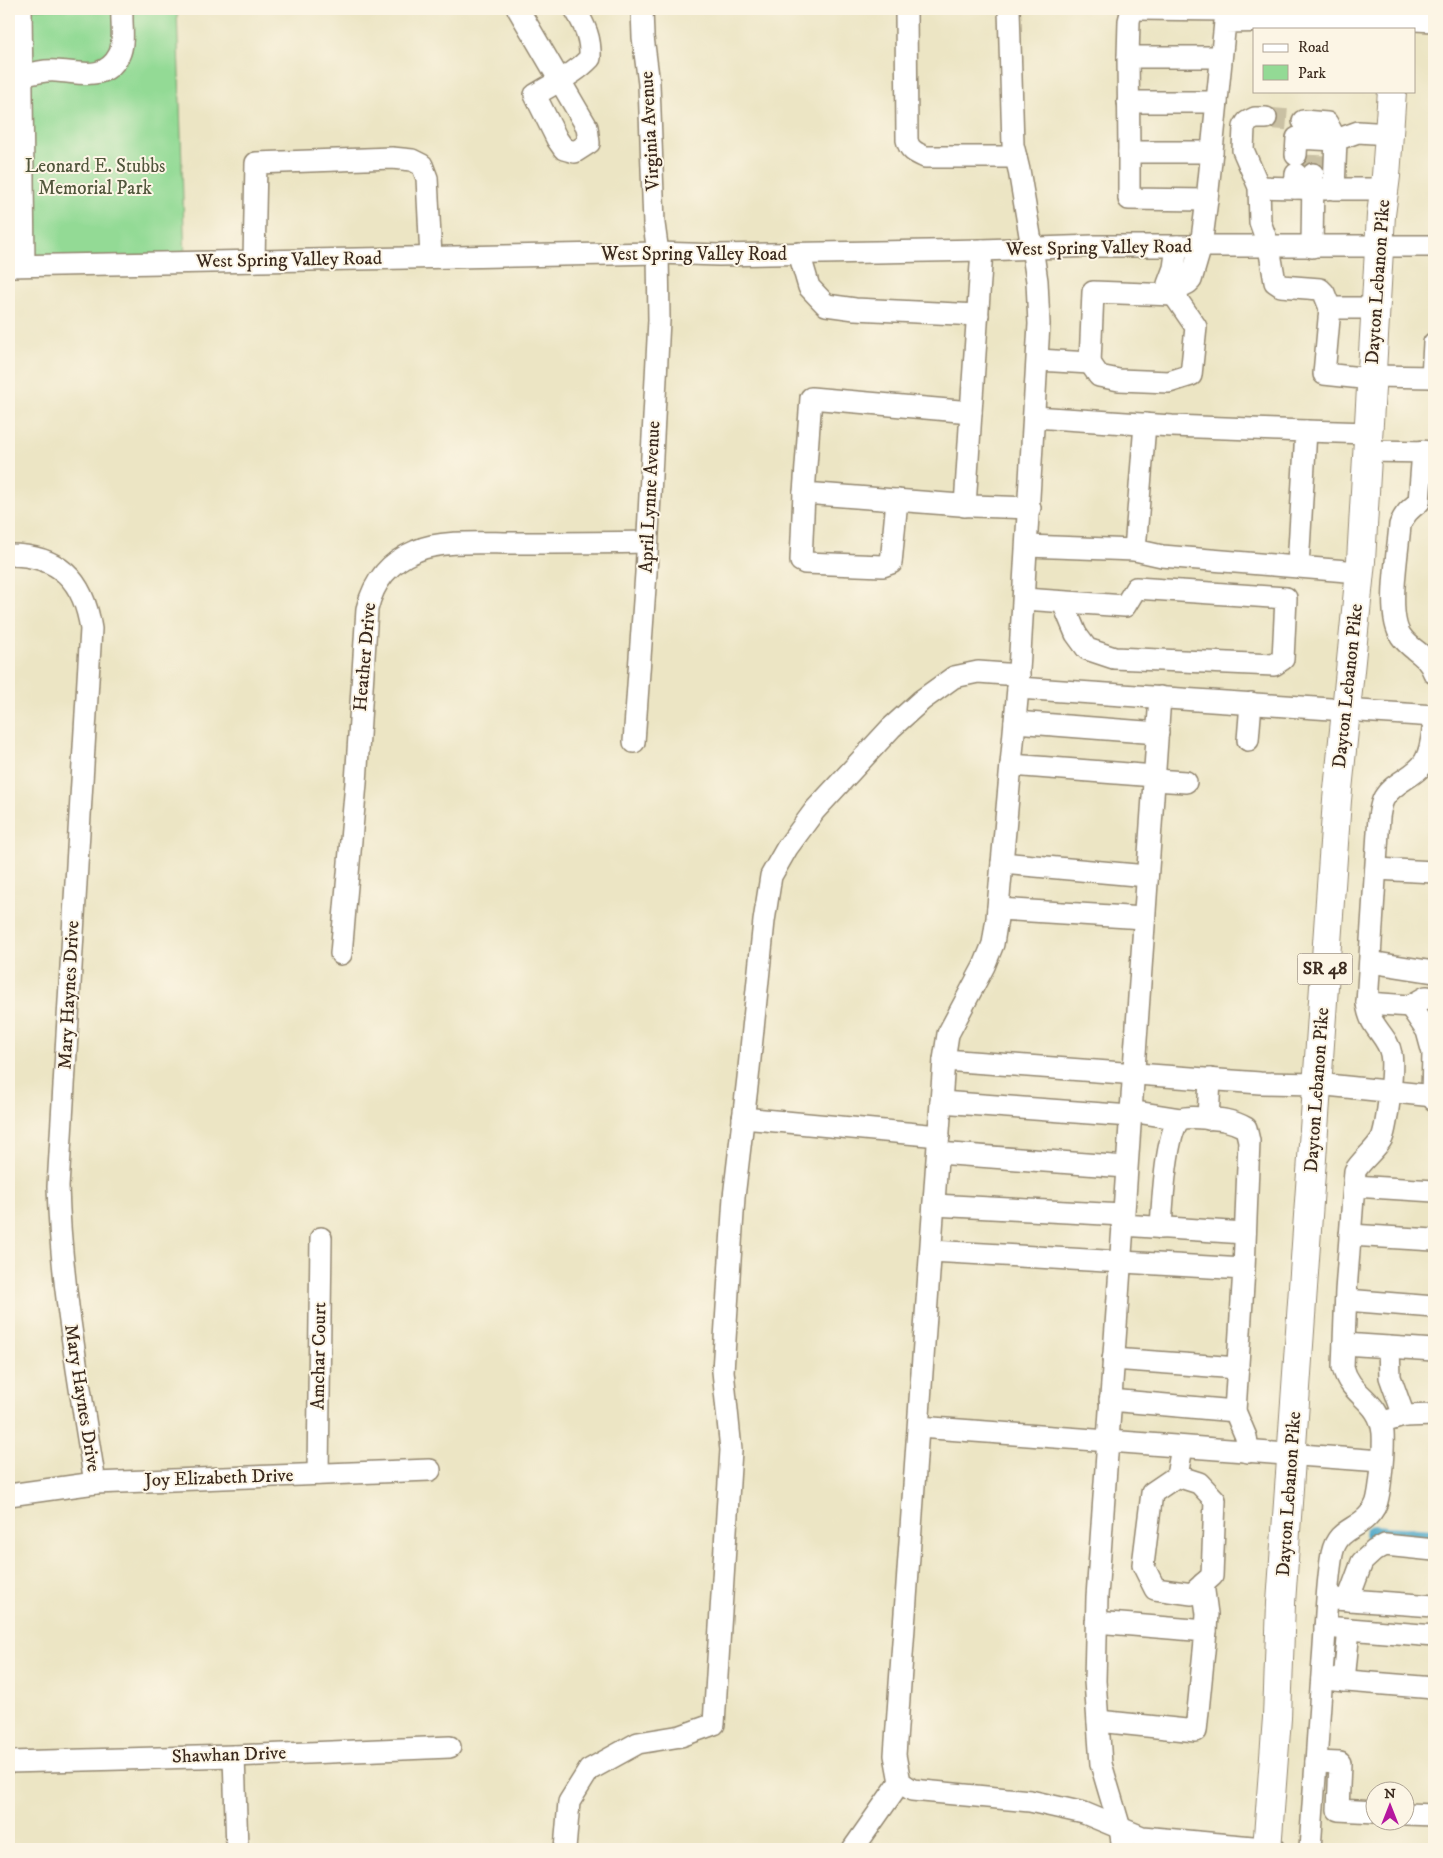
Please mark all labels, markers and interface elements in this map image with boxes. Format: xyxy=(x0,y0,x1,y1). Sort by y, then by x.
legend xyxy=(1253,28,1416,92)
text: Road xyxy=(1298,38,1330,57)
text: Park xyxy=(1298,64,1327,83)
street label: Virginia Avenue xyxy=(635,70,665,192)
park label: Leonard E. Stubbs Memorial Park xyxy=(25,155,165,200)
street label: Dayton Lebanon Pike xyxy=(1361,199,1395,365)
street label: West Spring Valley Road xyxy=(1005,235,1193,261)
street label: West Spring Valley Road xyxy=(600,243,788,266)
street label: West Spring Valley Road xyxy=(195,247,383,273)
street label: April Lynne Avenue xyxy=(635,420,665,574)
street label: Heather Drive xyxy=(349,602,381,712)
street label: Dayton Lebanon Pike xyxy=(1328,603,1368,769)
street label: Mary Haynes Drive xyxy=(54,920,84,1070)
road number: SR 48 xyxy=(1298,954,1352,984)
street label: Dayton Lebanon Pike xyxy=(1300,1007,1334,1173)
street label: Amchar Court xyxy=(307,1302,331,1410)
street label: Mary Haynes Drive xyxy=(59,1323,105,1474)
street label: Dayton Lebanon Pike xyxy=(1272,1411,1306,1577)
street label: Joy Elizabeth Drive xyxy=(142,1464,294,1492)
street label: Shawhan Drive xyxy=(172,1742,287,1768)
north arrow xyxy=(1366,1780,1416,1830)
text: N xyxy=(1384,1785,1396,1803)

